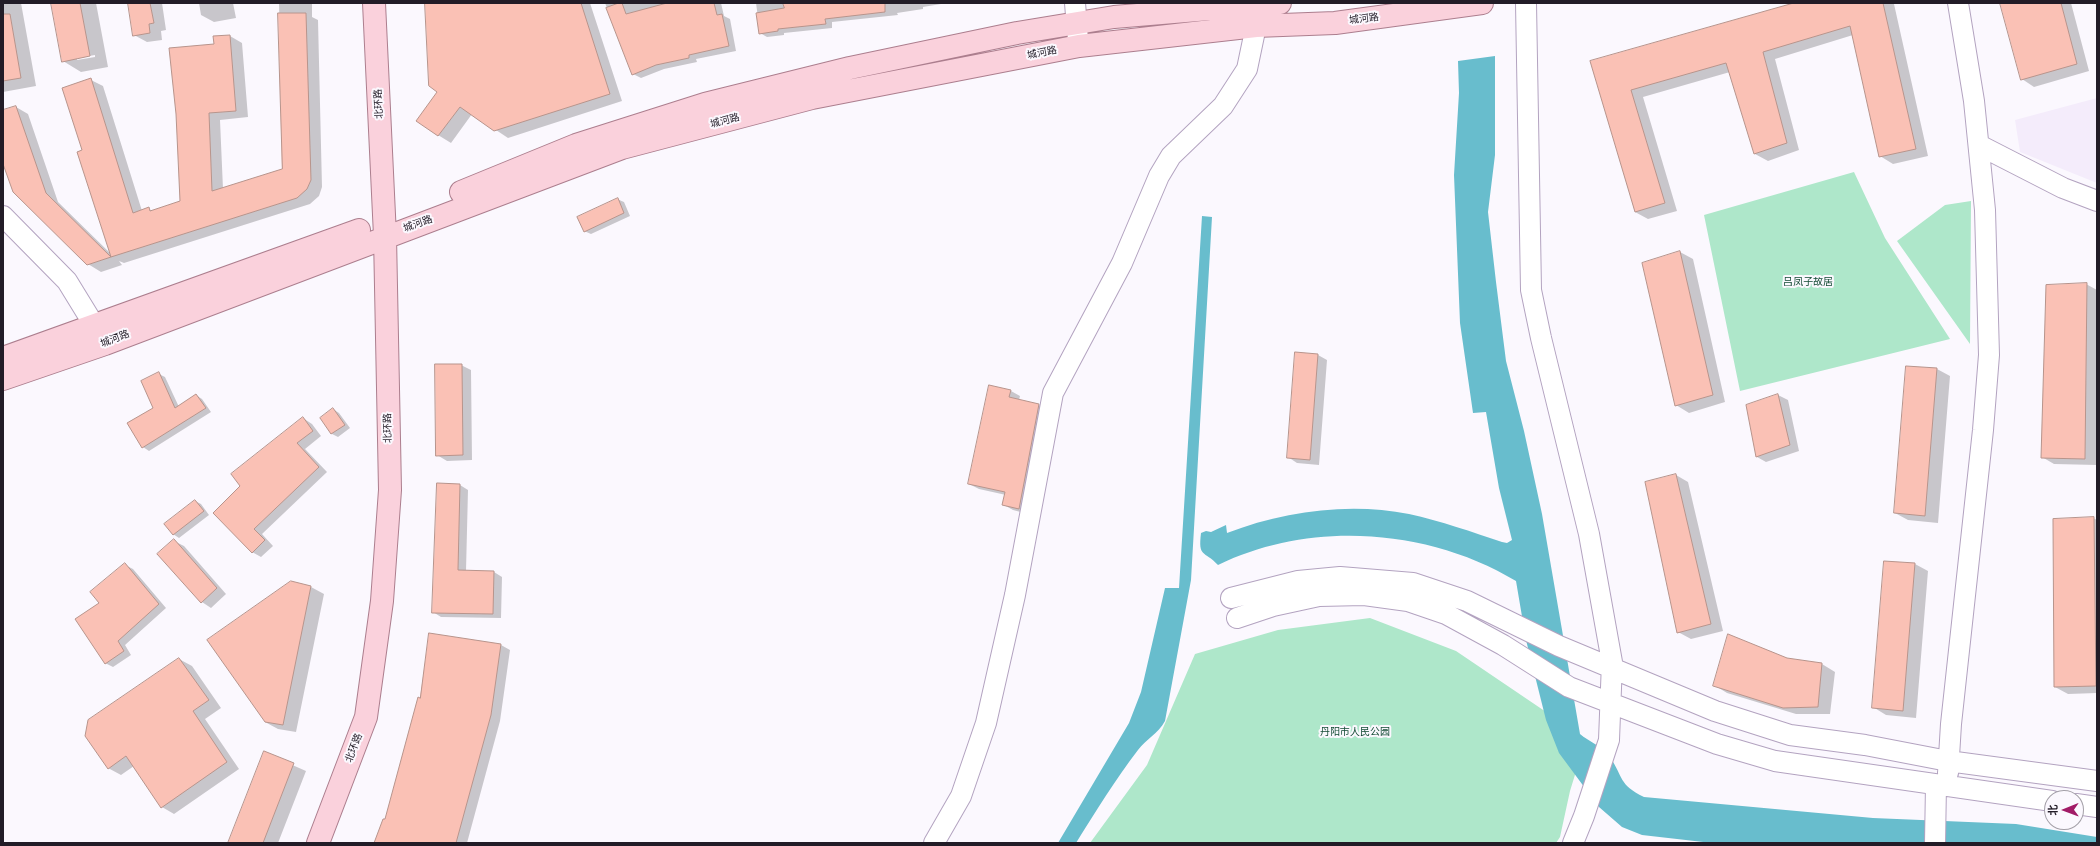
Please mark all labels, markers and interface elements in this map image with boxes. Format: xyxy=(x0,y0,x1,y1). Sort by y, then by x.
street label: 城河路 xyxy=(1348,11,1380,27)
street label: 城河路 xyxy=(1026,44,1058,62)
street label: 北环路 xyxy=(372,89,386,119)
street label: 城河路 xyxy=(709,111,741,131)
street label: 城河路 xyxy=(402,213,434,235)
park label: 吕凤子故居 xyxy=(1783,276,1833,288)
street label: 城河路 xyxy=(99,328,131,350)
street label: 北环路 xyxy=(382,413,394,443)
park label: 丹阳市人民公园 xyxy=(1320,726,1390,738)
street label: 北环路 xyxy=(343,732,365,764)
north arrow xyxy=(2044,790,2084,830)
text: 北 xyxy=(2045,805,2060,816)

